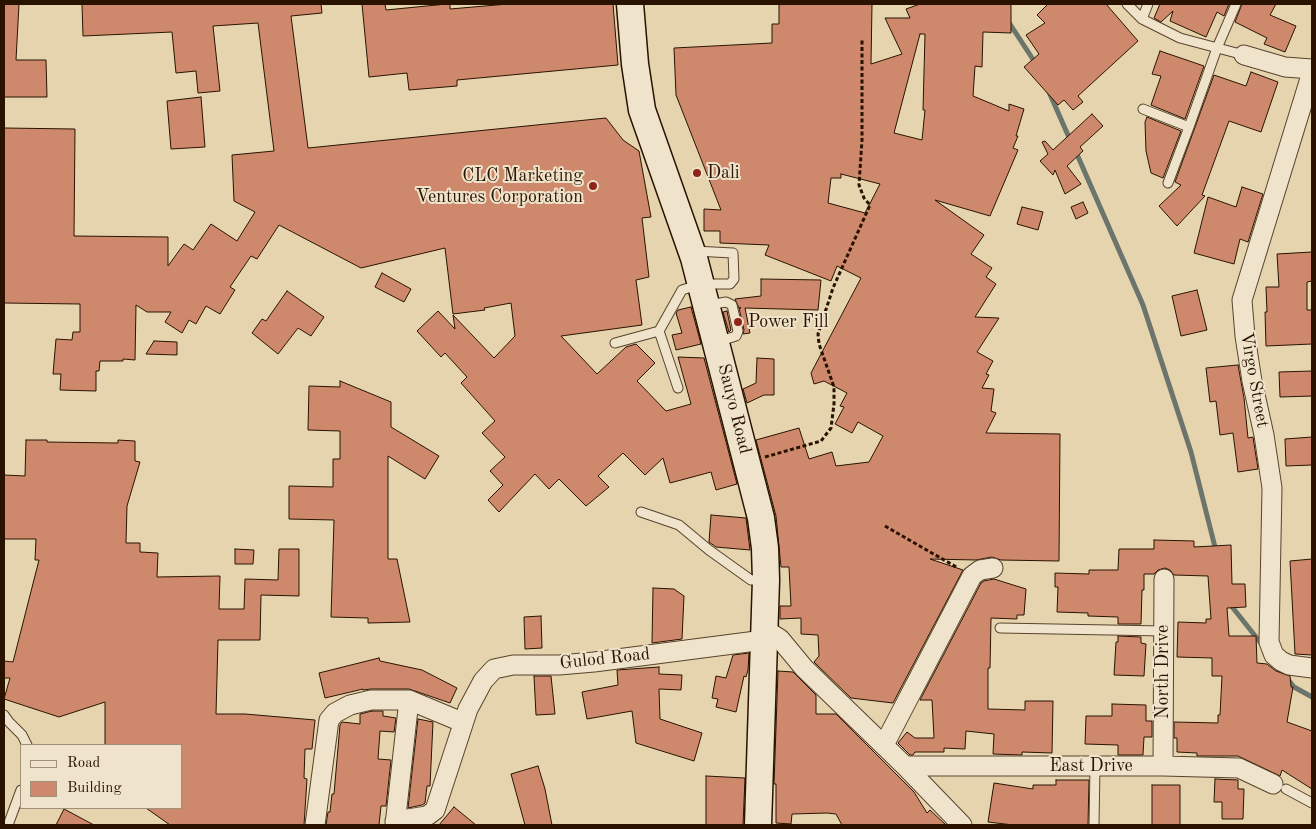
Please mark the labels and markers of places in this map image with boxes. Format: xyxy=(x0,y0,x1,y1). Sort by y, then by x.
place label: Dali xyxy=(707,162,740,184)
place label: CLC Marketing Ventures Corporation xyxy=(416,165,583,208)
marker: Dali xyxy=(691,167,703,179)
marker: CLC Marketing Ventures Corporation xyxy=(587,180,599,192)
place label: Power Fill xyxy=(748,311,828,333)
marker: Power Fill xyxy=(732,316,744,328)

